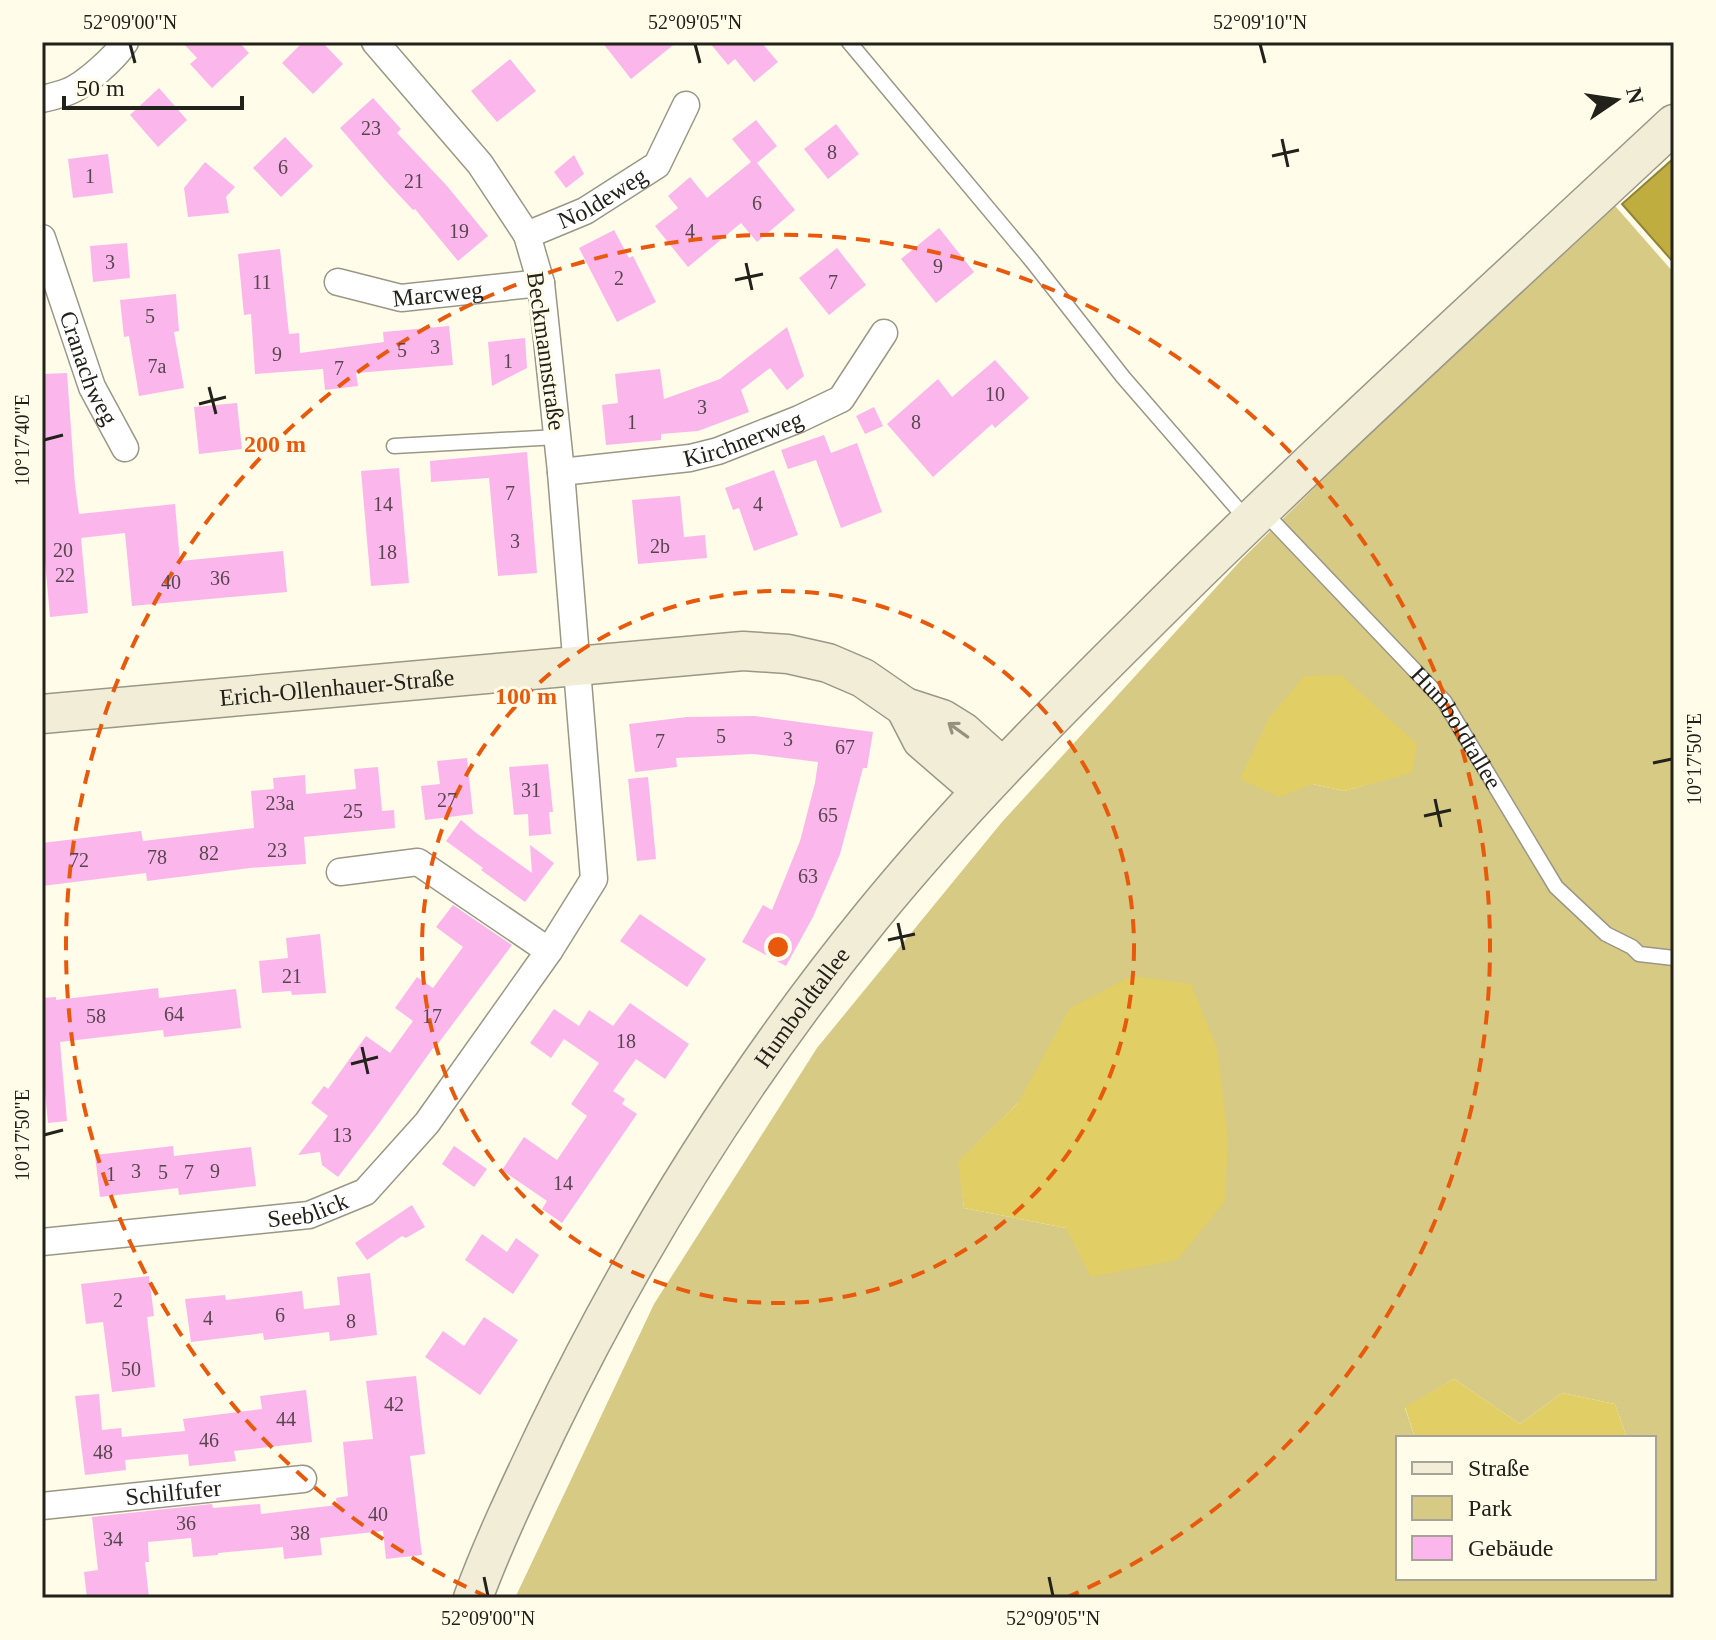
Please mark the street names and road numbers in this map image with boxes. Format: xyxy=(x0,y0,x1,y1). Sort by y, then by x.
street label: Noldeweg xyxy=(554,162,651,234)
street label: Beckmannstraße xyxy=(522,270,570,432)
street label: Marcweg xyxy=(391,276,484,312)
street label: Cranachweg xyxy=(54,308,123,429)
street label: Kirchnerweg xyxy=(681,406,807,472)
street label: Humboldtallee xyxy=(1405,661,1507,794)
street label: Erich-Ollenhauer-Straße xyxy=(218,664,455,711)
street label: Humboldtallee xyxy=(749,942,855,1072)
street label: Seeblick xyxy=(266,1187,352,1232)
street label: Schilfufer xyxy=(124,1475,222,1510)

